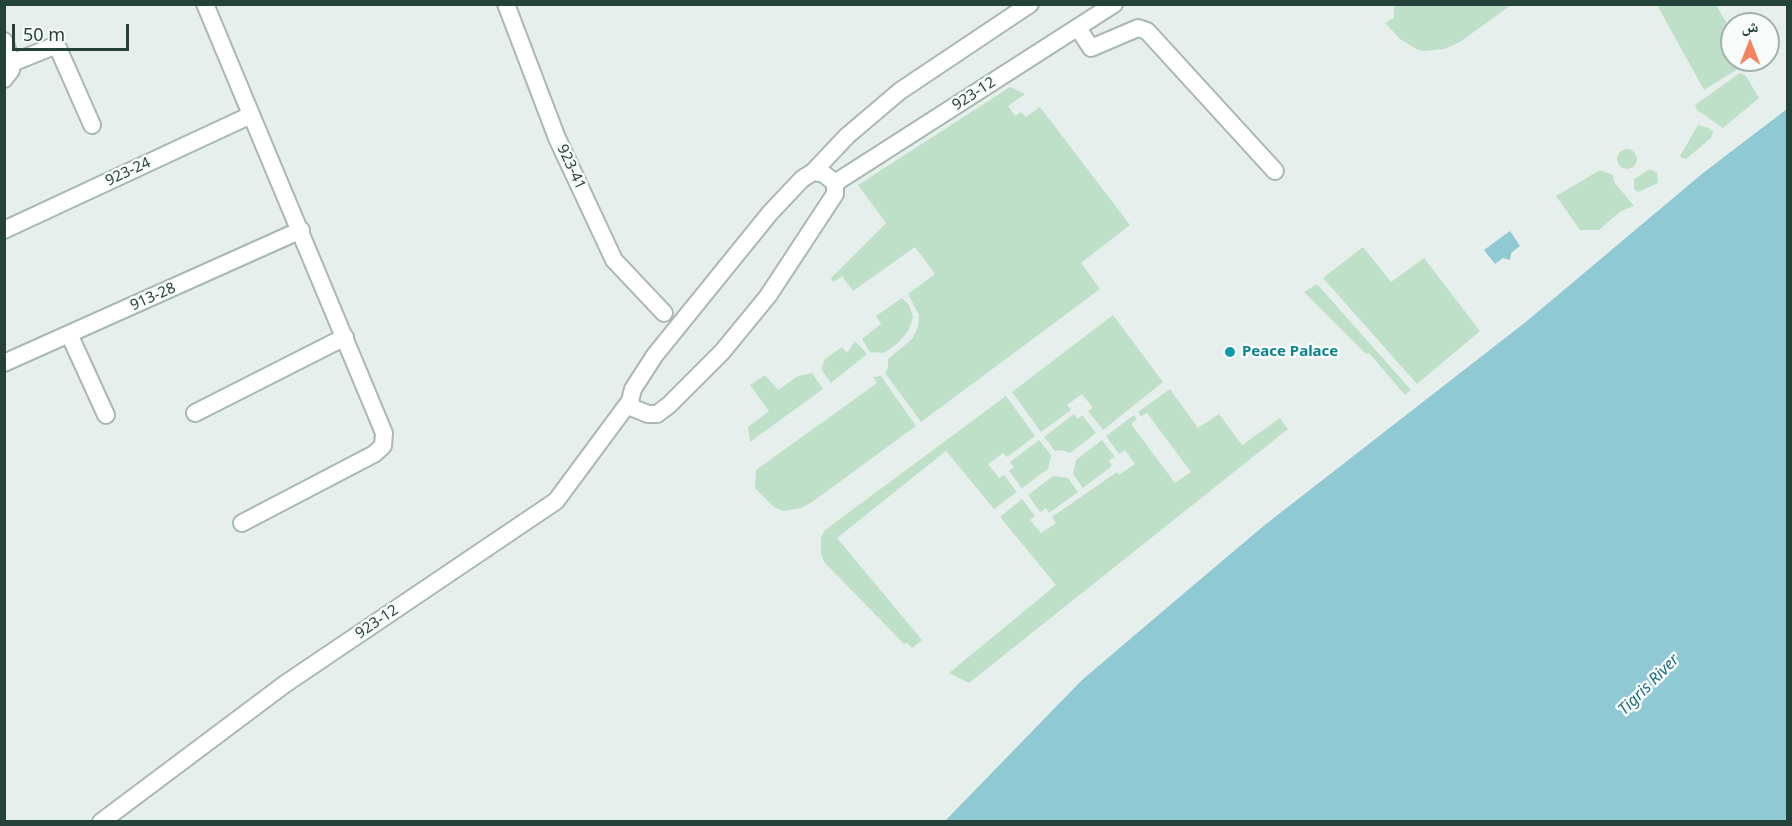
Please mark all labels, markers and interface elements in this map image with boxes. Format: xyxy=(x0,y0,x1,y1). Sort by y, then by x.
scale bar xyxy=(15,12,132,50)
north arrow xyxy=(1720,12,1780,72)
text: ش xyxy=(1742,15,1758,37)
text: 50 m xyxy=(23,22,65,46)
street label: 923-12 xyxy=(949,73,999,115)
street label: 923-41 xyxy=(553,142,589,192)
street label: 923-24 xyxy=(103,154,153,190)
street label: 913-28 xyxy=(128,279,178,315)
place label: Peace Palace xyxy=(1242,343,1338,361)
marker: Peace Palace xyxy=(1223,345,1237,359)
street label: 923-12 xyxy=(352,601,402,643)
water label: Tigris River xyxy=(1615,651,1683,719)

